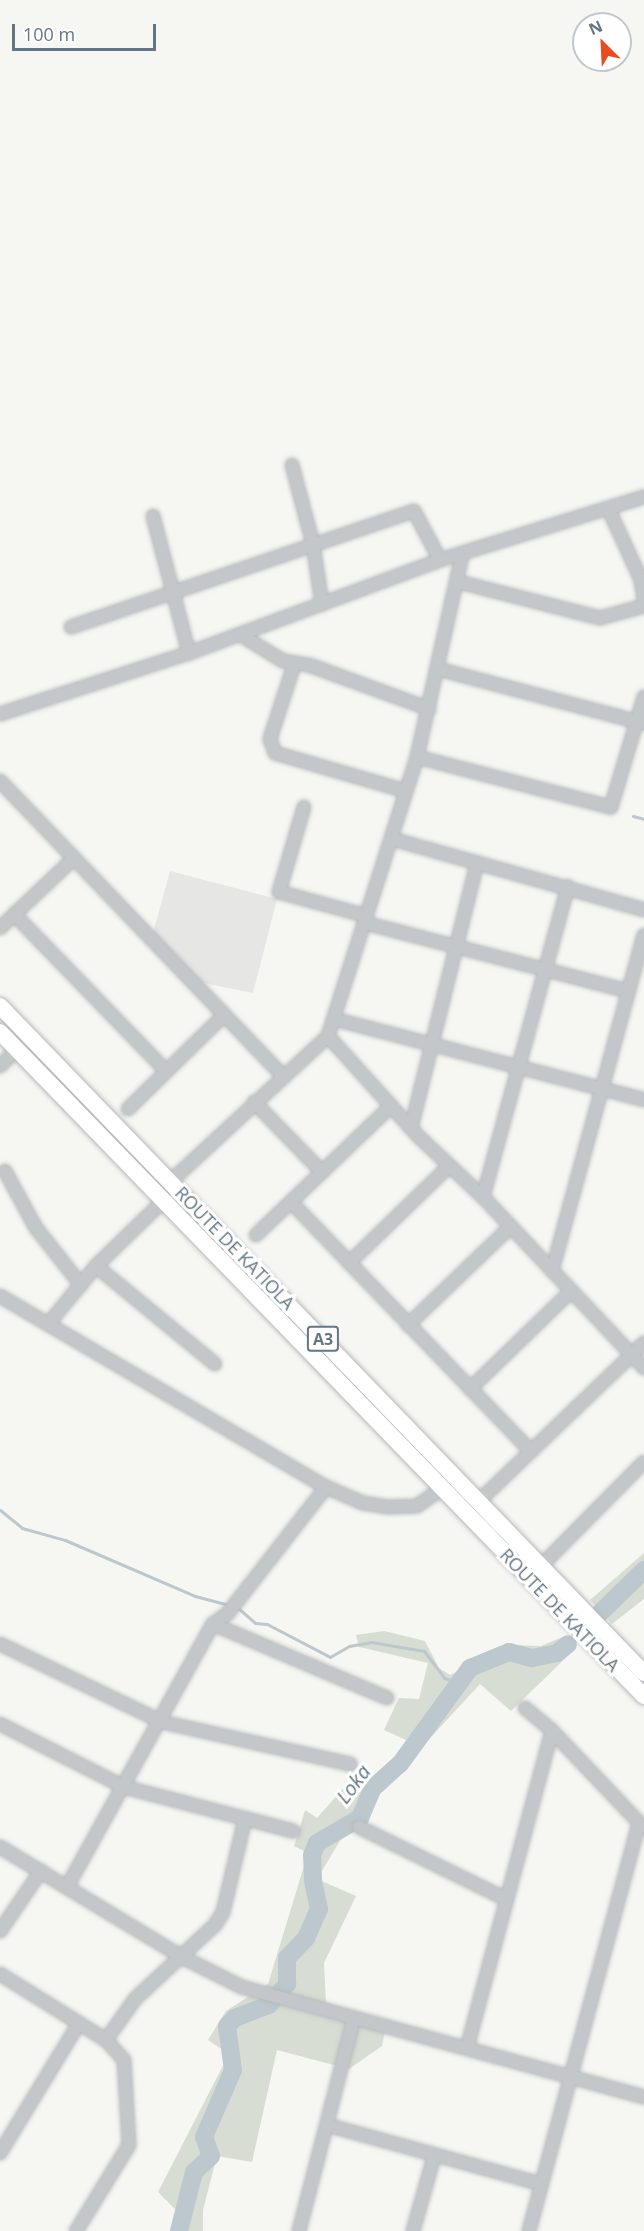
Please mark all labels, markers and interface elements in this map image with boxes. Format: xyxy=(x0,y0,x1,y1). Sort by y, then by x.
scale bar xyxy=(15,12,159,50)
north arrow xyxy=(572,12,632,72)
text: N xyxy=(585,15,606,40)
text: 100 m xyxy=(23,22,75,46)
street label: ROUTE DE KATIOLA xyxy=(171,1182,299,1314)
road number: A3 xyxy=(306,1326,340,1352)
street label: ROUTE DE KATIOLA xyxy=(496,1544,624,1676)
water label: Loka xyxy=(331,1760,375,1808)

